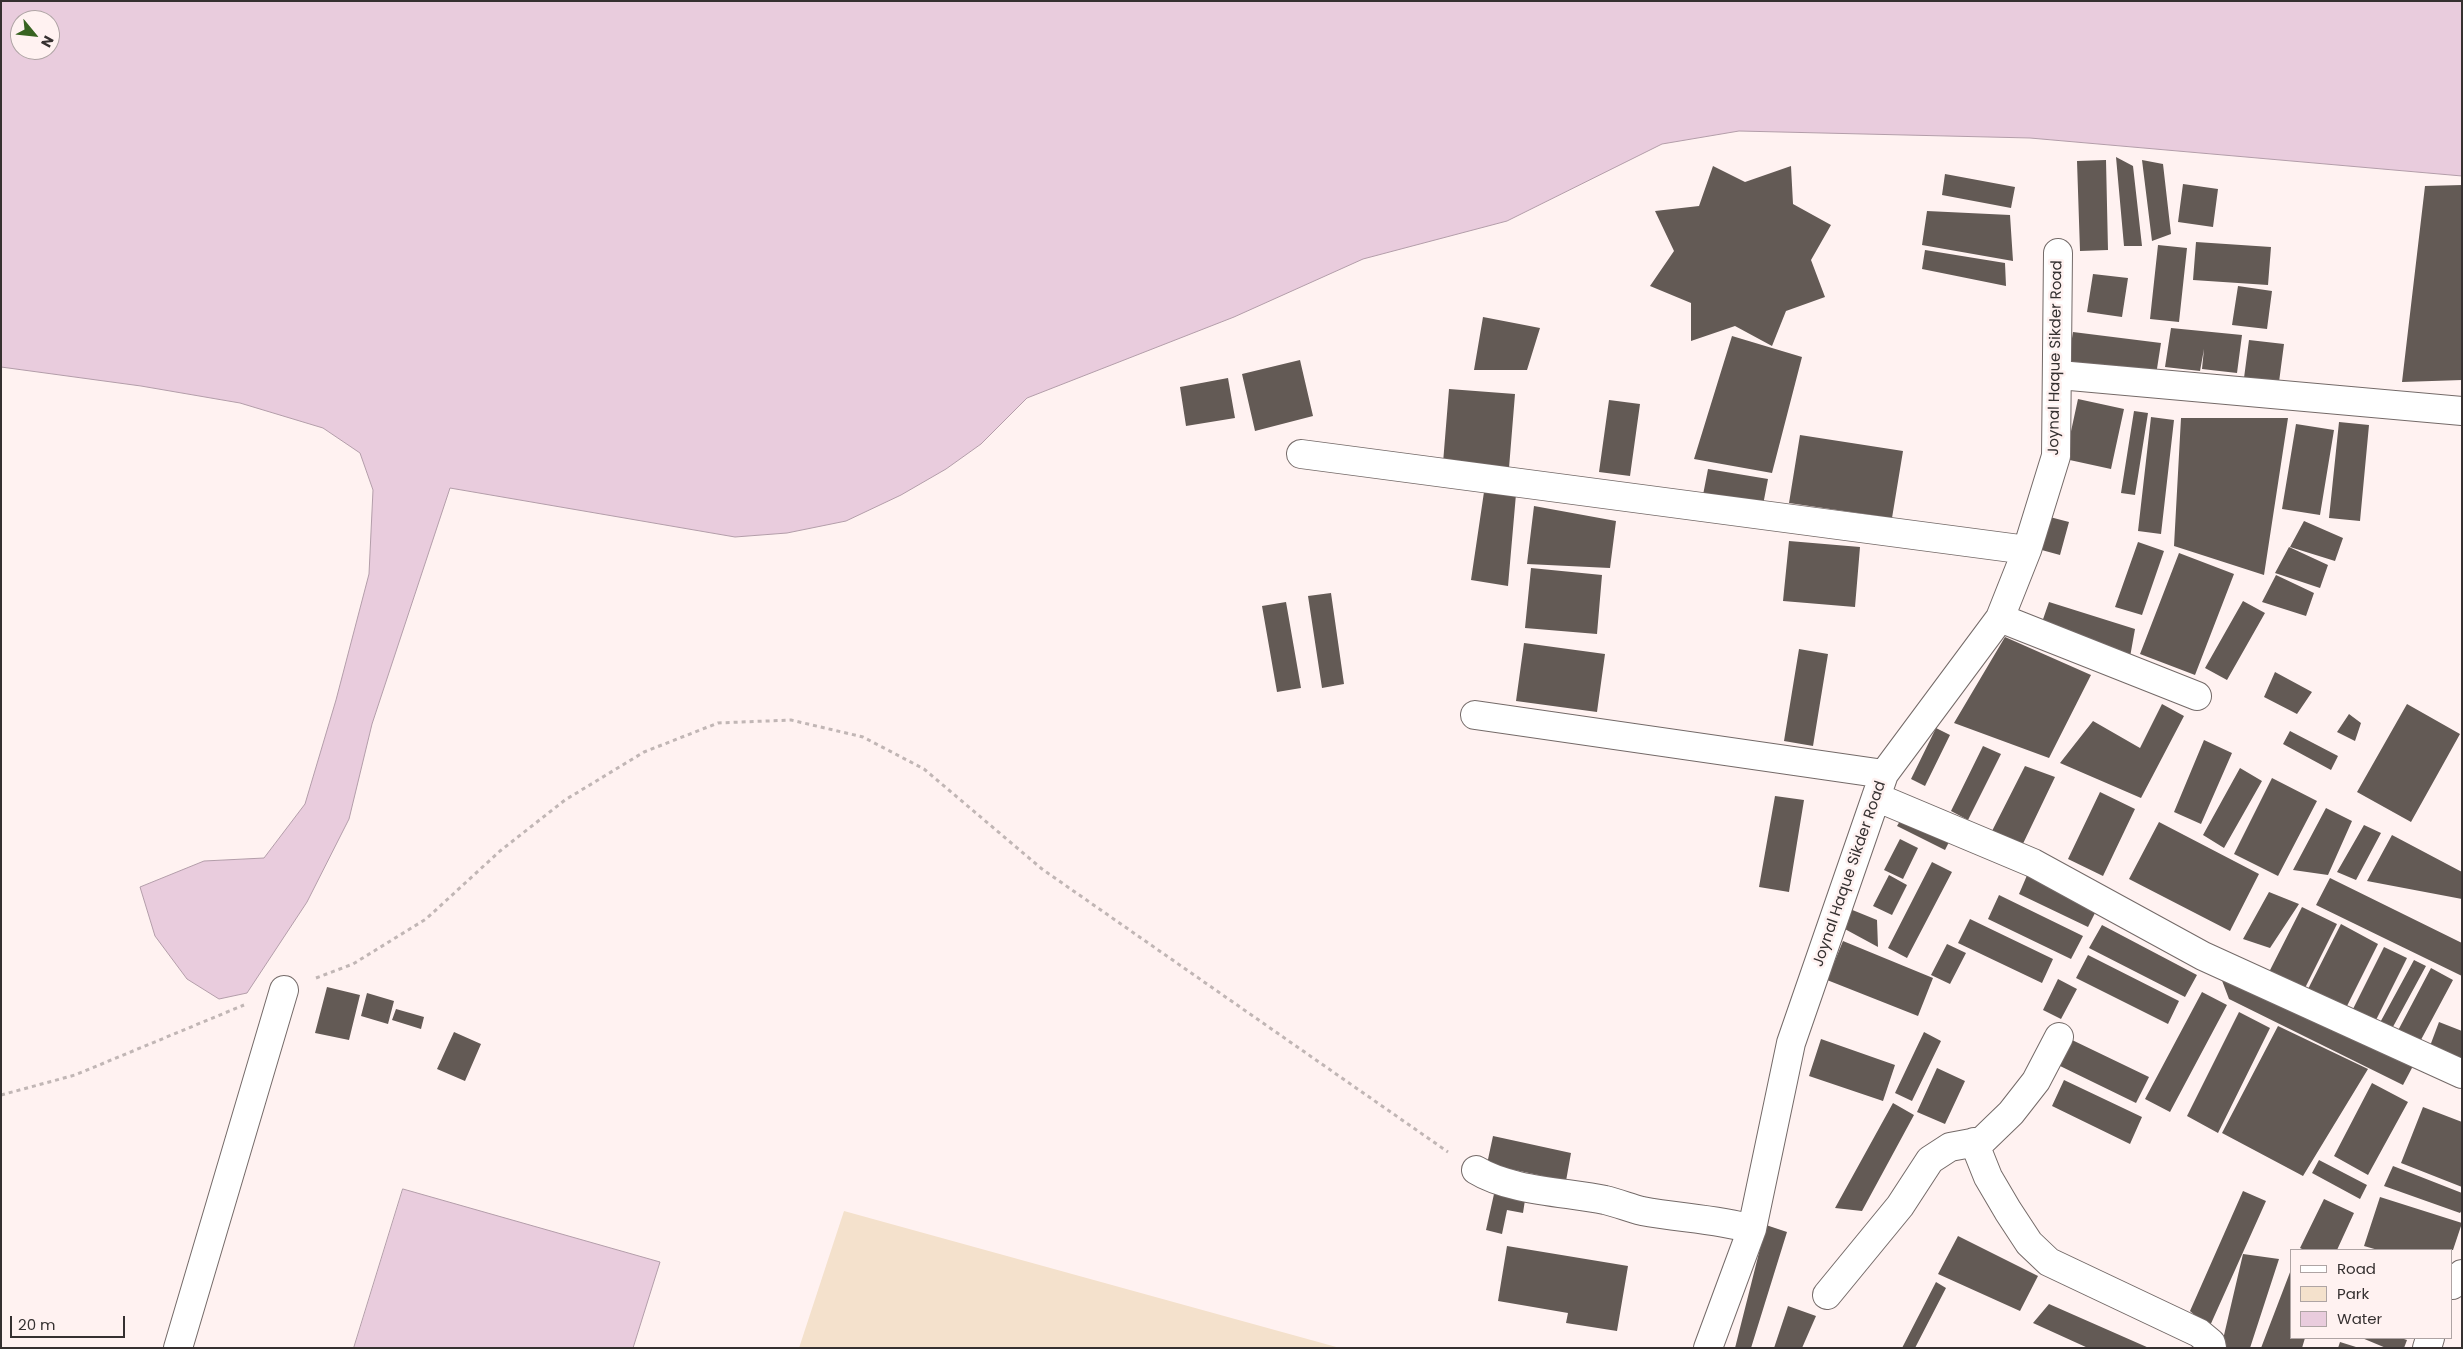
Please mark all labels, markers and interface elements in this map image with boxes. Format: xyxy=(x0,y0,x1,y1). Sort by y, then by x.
north arrow xyxy=(10,10,60,60)
text: N xyxy=(36,32,59,51)
street label: Joynal Haque Sikder Road xyxy=(2045,260,2067,456)
street label: Joynal Haque Sikder Road xyxy=(1810,779,1890,969)
legend xyxy=(2290,1249,2453,1339)
text: Road xyxy=(2337,1258,2376,1279)
text: Park xyxy=(2337,1283,2369,1304)
scale bar xyxy=(12,1306,128,1338)
text: Water xyxy=(2337,1308,2382,1329)
text: 20 m xyxy=(18,1314,56,1335)

